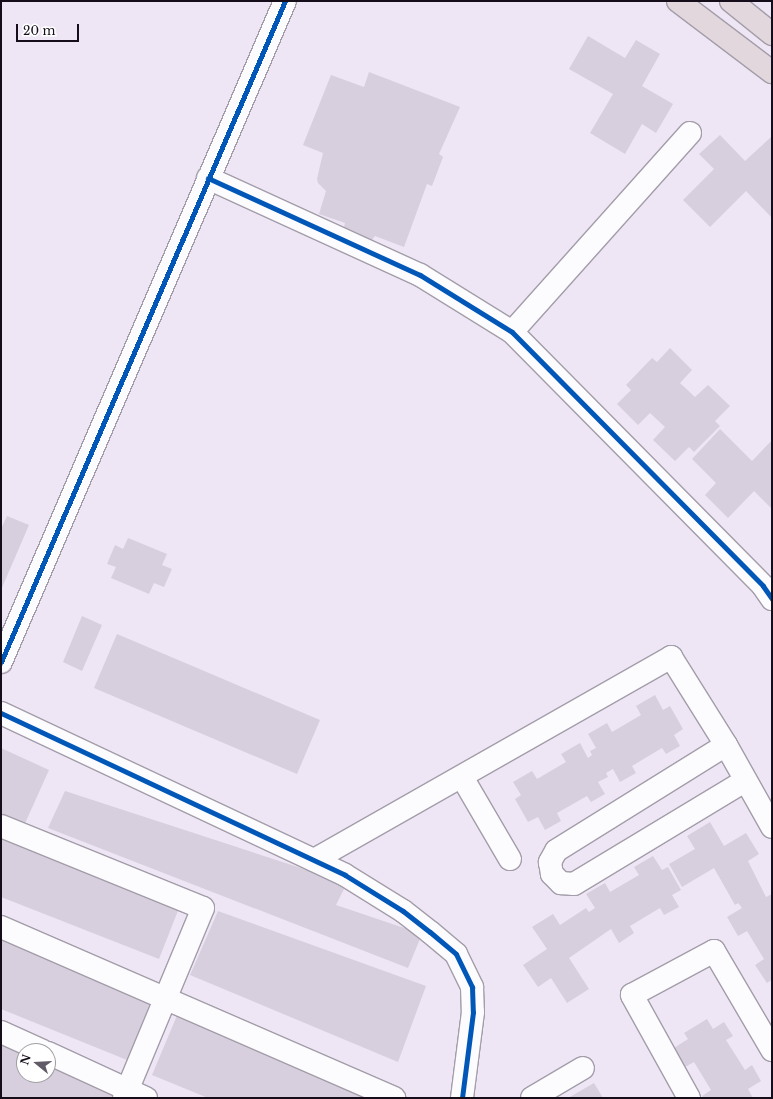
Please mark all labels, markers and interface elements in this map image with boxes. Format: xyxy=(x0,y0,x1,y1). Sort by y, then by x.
scale bar xyxy=(18,16,81,42)
text: 20 m xyxy=(23,23,55,38)
north arrow xyxy=(16,1043,56,1083)
text: N xyxy=(17,1053,34,1067)

